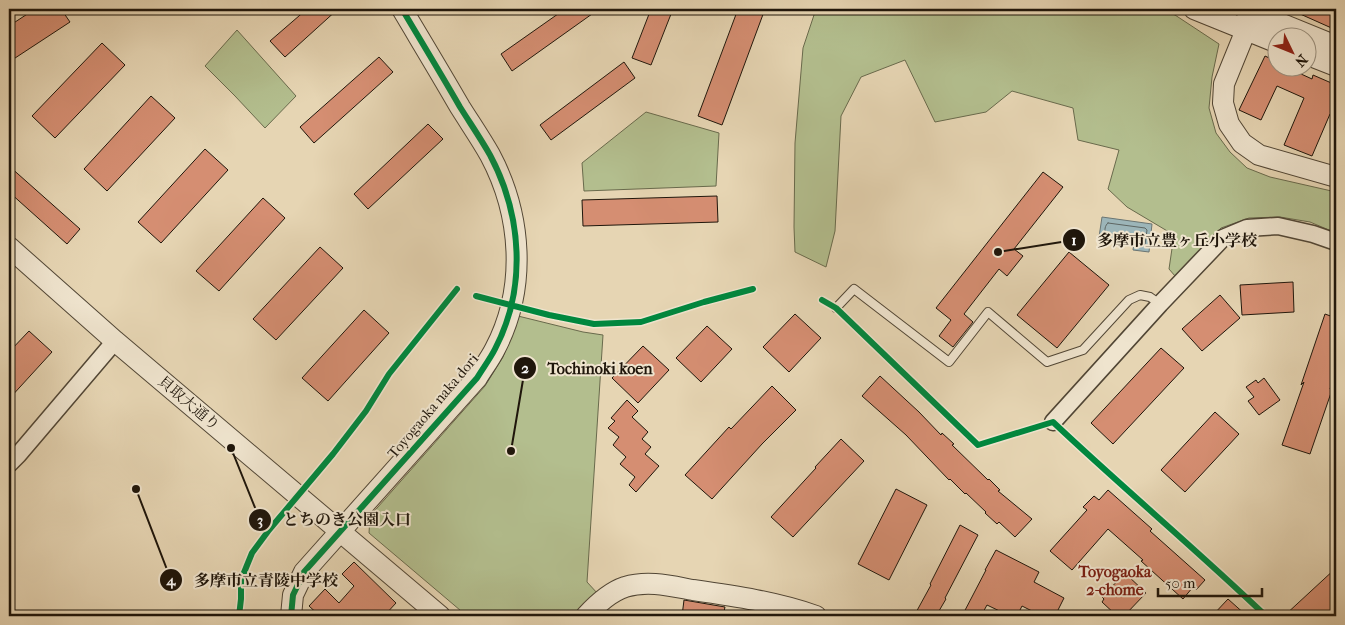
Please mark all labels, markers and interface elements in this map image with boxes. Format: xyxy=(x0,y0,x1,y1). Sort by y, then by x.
north arrow xyxy=(1268,28,1318,78)
text: N xyxy=(1291,51,1311,70)
callout: 多摩市立豊ヶ丘小学校 xyxy=(1062,225,1267,256)
text: 1 xyxy=(1071,231,1077,249)
text: 多摩市立豊ヶ丘小学校 xyxy=(1097,231,1258,250)
street label: Toyogaoka naka dori xyxy=(384,349,482,462)
callout: Tochinoki koen xyxy=(513,353,663,384)
text: 2 xyxy=(521,359,529,377)
text: Tochinoki koen xyxy=(546,359,653,378)
street label: 貝取大通り xyxy=(154,372,224,434)
callout: とちのき公園入口 xyxy=(248,504,421,535)
text: とちのき公園入口 xyxy=(283,510,411,529)
text: 3 xyxy=(257,511,263,529)
district label: Toyogaoka 2-chome xyxy=(1078,562,1152,599)
callout: 多摩市立青陵中学校 xyxy=(159,565,348,596)
scale bar xyxy=(1158,565,1261,597)
text: 4 xyxy=(166,571,177,589)
text: 多摩市立青陵中学校 xyxy=(194,571,339,590)
text: 50 m xyxy=(1165,574,1196,592)

